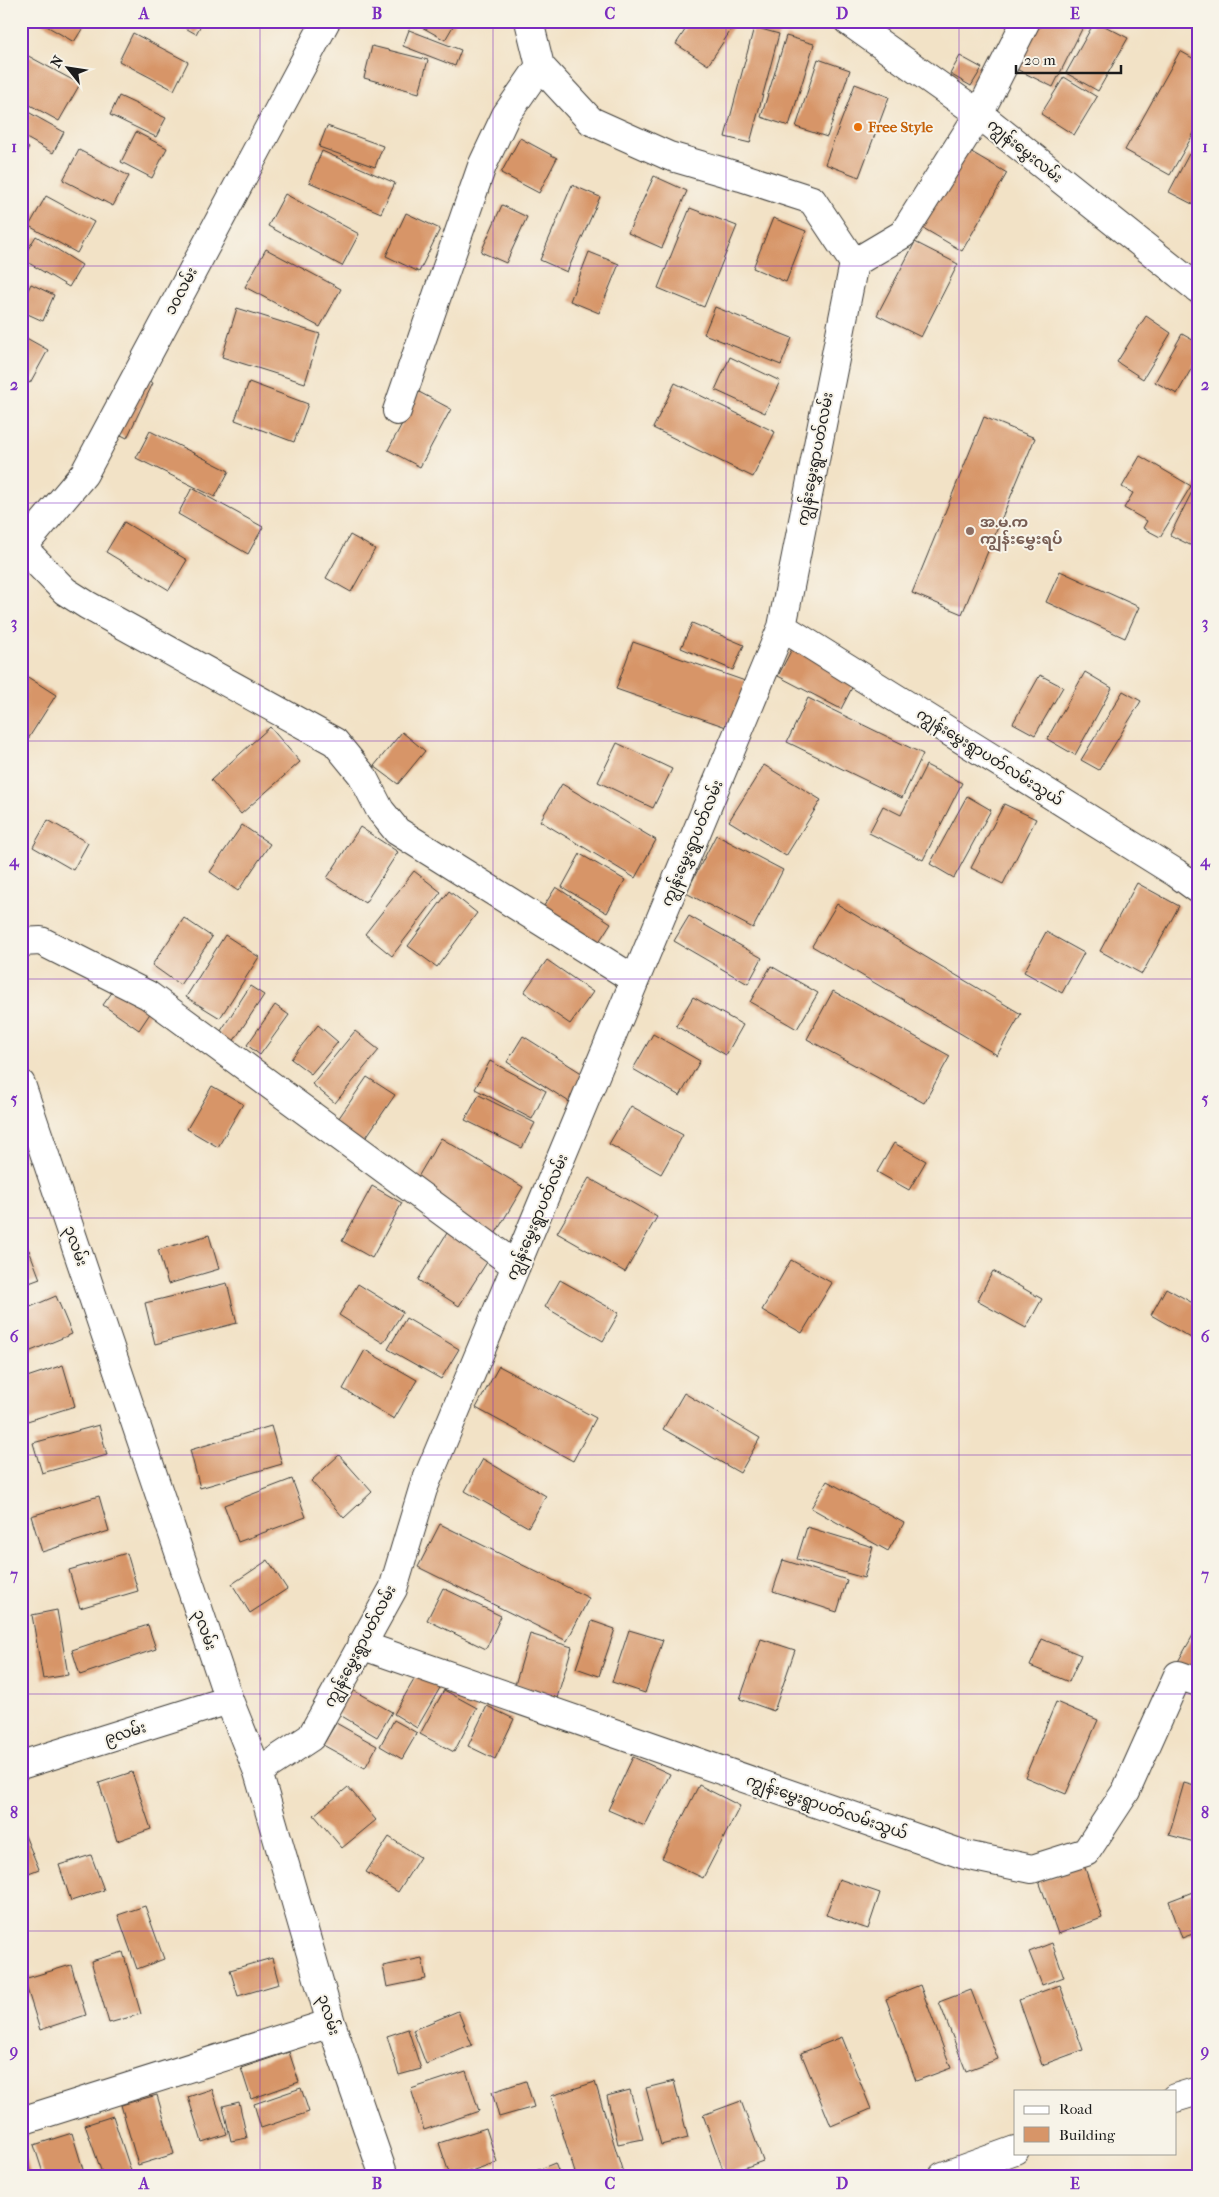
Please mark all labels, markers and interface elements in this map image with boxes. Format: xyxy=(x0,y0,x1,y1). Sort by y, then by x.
text: A xyxy=(138,4,150,23)
text: B xyxy=(372,4,382,23)
text: C xyxy=(605,4,616,23)
text: D xyxy=(836,4,848,23)
text: E xyxy=(1070,4,1080,23)
north arrow xyxy=(42,42,92,92)
scale bar xyxy=(1016,42,1122,74)
text: 20 m xyxy=(1024,51,1056,69)
text: N xyxy=(47,53,67,71)
street label: ကျွန်းမွှေးလမ်း xyxy=(981,115,1067,190)
place label: Free Style xyxy=(867,118,933,136)
marker: Free Style xyxy=(852,121,864,133)
text: 1 xyxy=(11,137,17,156)
text: 1 xyxy=(1202,137,1208,156)
street label: ၁၀လမ်း xyxy=(160,264,201,318)
text: 2 xyxy=(10,375,18,394)
text: 2 xyxy=(1201,375,1209,394)
street label: ကျွန်းမွှေးရွာပတ်လမ်း xyxy=(792,391,841,528)
place label: အ.မ.က ကျွန်းမွှေးရပ် xyxy=(980,513,1062,552)
marker: အ.မ.က ကျွန်းမွှေးရပ် xyxy=(964,525,976,537)
text: 3 xyxy=(11,613,17,633)
text: 3 xyxy=(1202,613,1208,633)
street label: ကျွန်းမွှေးရွာပတ်လမ်းသွယ် xyxy=(911,704,1067,813)
street label: ကျွန်းမွှေးရွာပတ်လမ်း xyxy=(656,777,730,910)
text: 4 xyxy=(8,851,20,871)
text: 4 xyxy=(1199,851,1211,871)
text: 5 xyxy=(11,1089,18,1108)
text: 5 xyxy=(1202,1089,1209,1108)
street label: ကျွန်းမွှေးရွာပတ်လမ်း xyxy=(501,1151,575,1284)
street label: ၃လမ်း xyxy=(58,1223,92,1270)
text: 6 xyxy=(10,1327,19,1346)
text: 6 xyxy=(1201,1327,1210,1346)
text: 7 xyxy=(9,1565,18,1584)
text: 7 xyxy=(1200,1565,1209,1584)
street label: ကျွန်းမွှေးရွာပတ်လမ်း xyxy=(319,1582,403,1712)
street label: ၃လမ်း xyxy=(187,1607,221,1654)
street label: ၉လမ်း xyxy=(102,1717,149,1751)
street label: ကျွန်းမွှေးရွာပတ်လမ်းသွယ် xyxy=(743,1770,910,1847)
text: 8 xyxy=(10,1803,18,1822)
text: 8 xyxy=(1201,1803,1209,1822)
street label: ၃လမ်း xyxy=(311,1992,345,2038)
text: 9 xyxy=(9,2041,18,2061)
text: 9 xyxy=(1200,2041,1209,2061)
legend xyxy=(1014,2090,1176,2154)
text: Road xyxy=(1059,2100,1093,2118)
text: Building xyxy=(1059,2126,1116,2144)
text: A xyxy=(138,2174,150,2193)
text: B xyxy=(372,2174,382,2193)
text: C xyxy=(605,2174,616,2193)
text: D xyxy=(836,2174,848,2193)
text: E xyxy=(1070,2174,1080,2193)

